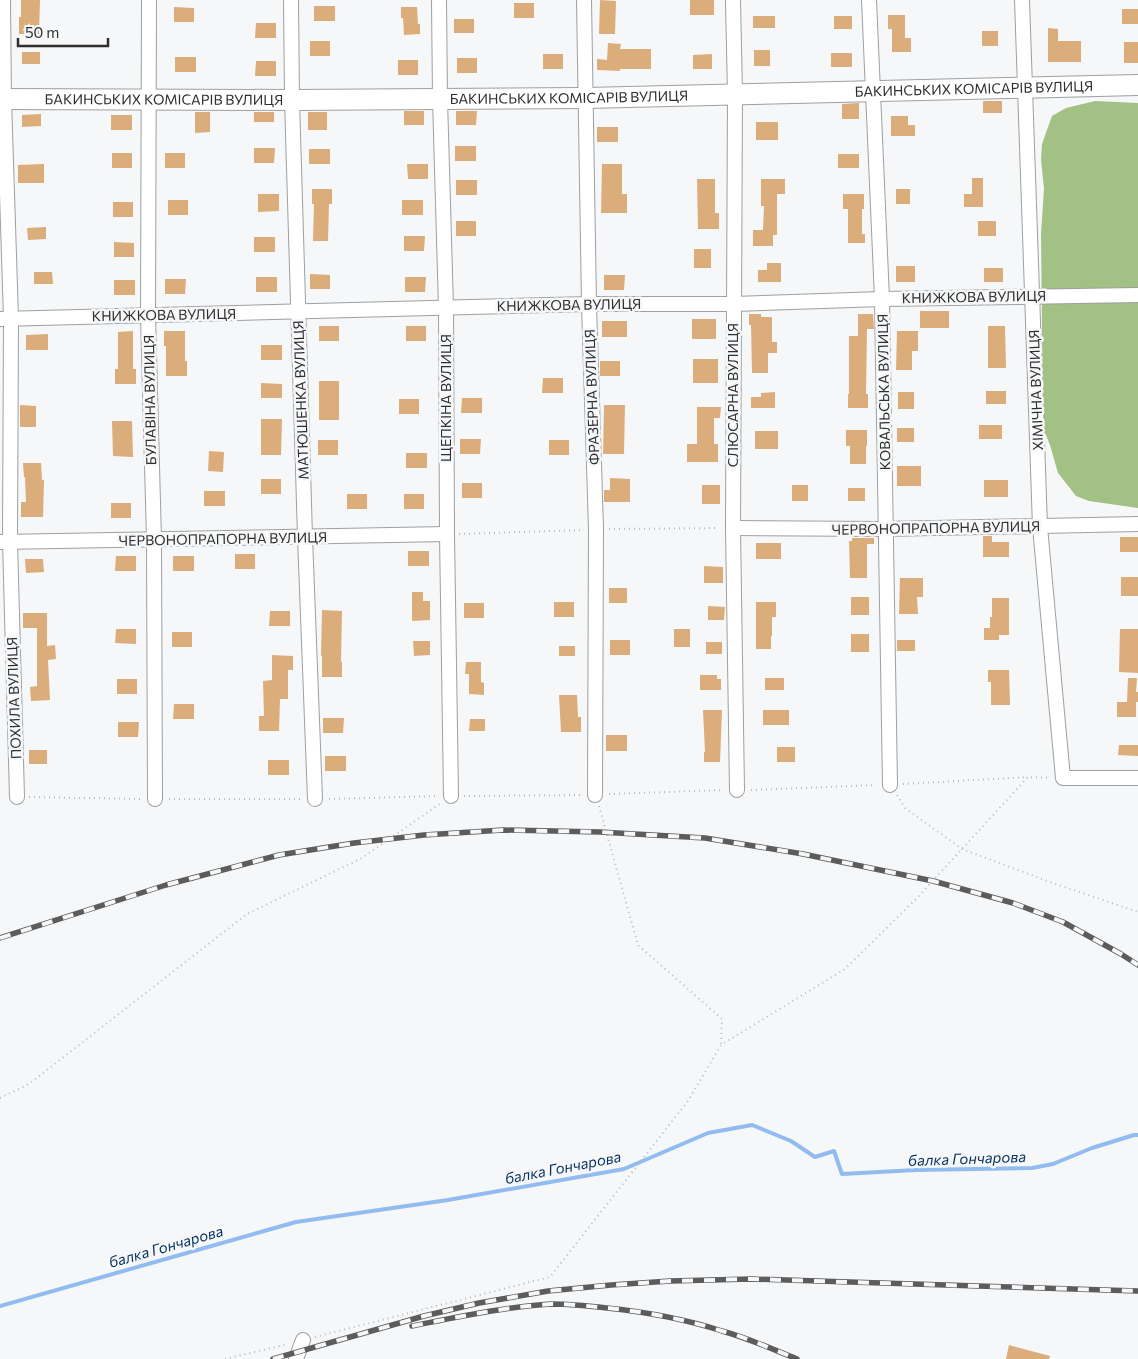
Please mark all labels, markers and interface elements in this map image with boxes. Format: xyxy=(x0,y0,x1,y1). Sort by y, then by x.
scale bar xyxy=(18,15,108,47)
text: 50 m xyxy=(25,23,59,41)
street label: БАКИНСЬКИХ КОМІСАРІВ ВУЛИЦЯ xyxy=(854,77,1093,100)
street label: БАКИНСЬКИХ КОМІСАРІВ ВУЛИЦЯ xyxy=(450,87,689,107)
street label: БАКИНСЬКИХ КОМІСАРІВ ВУЛИЦЯ xyxy=(45,90,283,108)
street label: КНИЖКОВА ВУЛИЦЯ xyxy=(901,287,1046,306)
street label: КНИЖКОВА ВУЛИЦЯ xyxy=(496,295,641,314)
street label: КНИЖКОВА ВУЛИЦЯ xyxy=(91,305,236,324)
street label: КОВАЛЬСЬКА ВУЛИЦЯ xyxy=(874,314,893,470)
street label: МАТЮШЕНКА ВУЛИЦЯ xyxy=(289,320,312,480)
street label: СЛЮСАРНА ВУЛИЦЯ xyxy=(724,323,741,467)
street label: ФРАЗЕРНА ВУЛИЦЯ xyxy=(581,329,602,465)
street label: ХІМІЧНА ВУЛИЦЯ xyxy=(1025,329,1046,451)
street label: ЩЕПКІНА ВУЛИЦЯ xyxy=(437,334,454,462)
street label: БУЛАВІНА ВУЛИЦЯ xyxy=(140,335,159,466)
street label: ЧЕРВОНОПРАПОРНА ВУЛИЦЯ xyxy=(831,517,1040,538)
street label: ЧЕРВОНОПРАПОРНА ВУЛИЦЯ xyxy=(118,528,327,549)
street label: ПОХИЛА ВУЛИЦЯ xyxy=(3,637,24,760)
water label: балка Гончарова xyxy=(503,1147,623,1187)
water label: балка Гончарова xyxy=(908,1147,1027,1169)
water label: балка Гончарова xyxy=(106,1221,225,1271)

